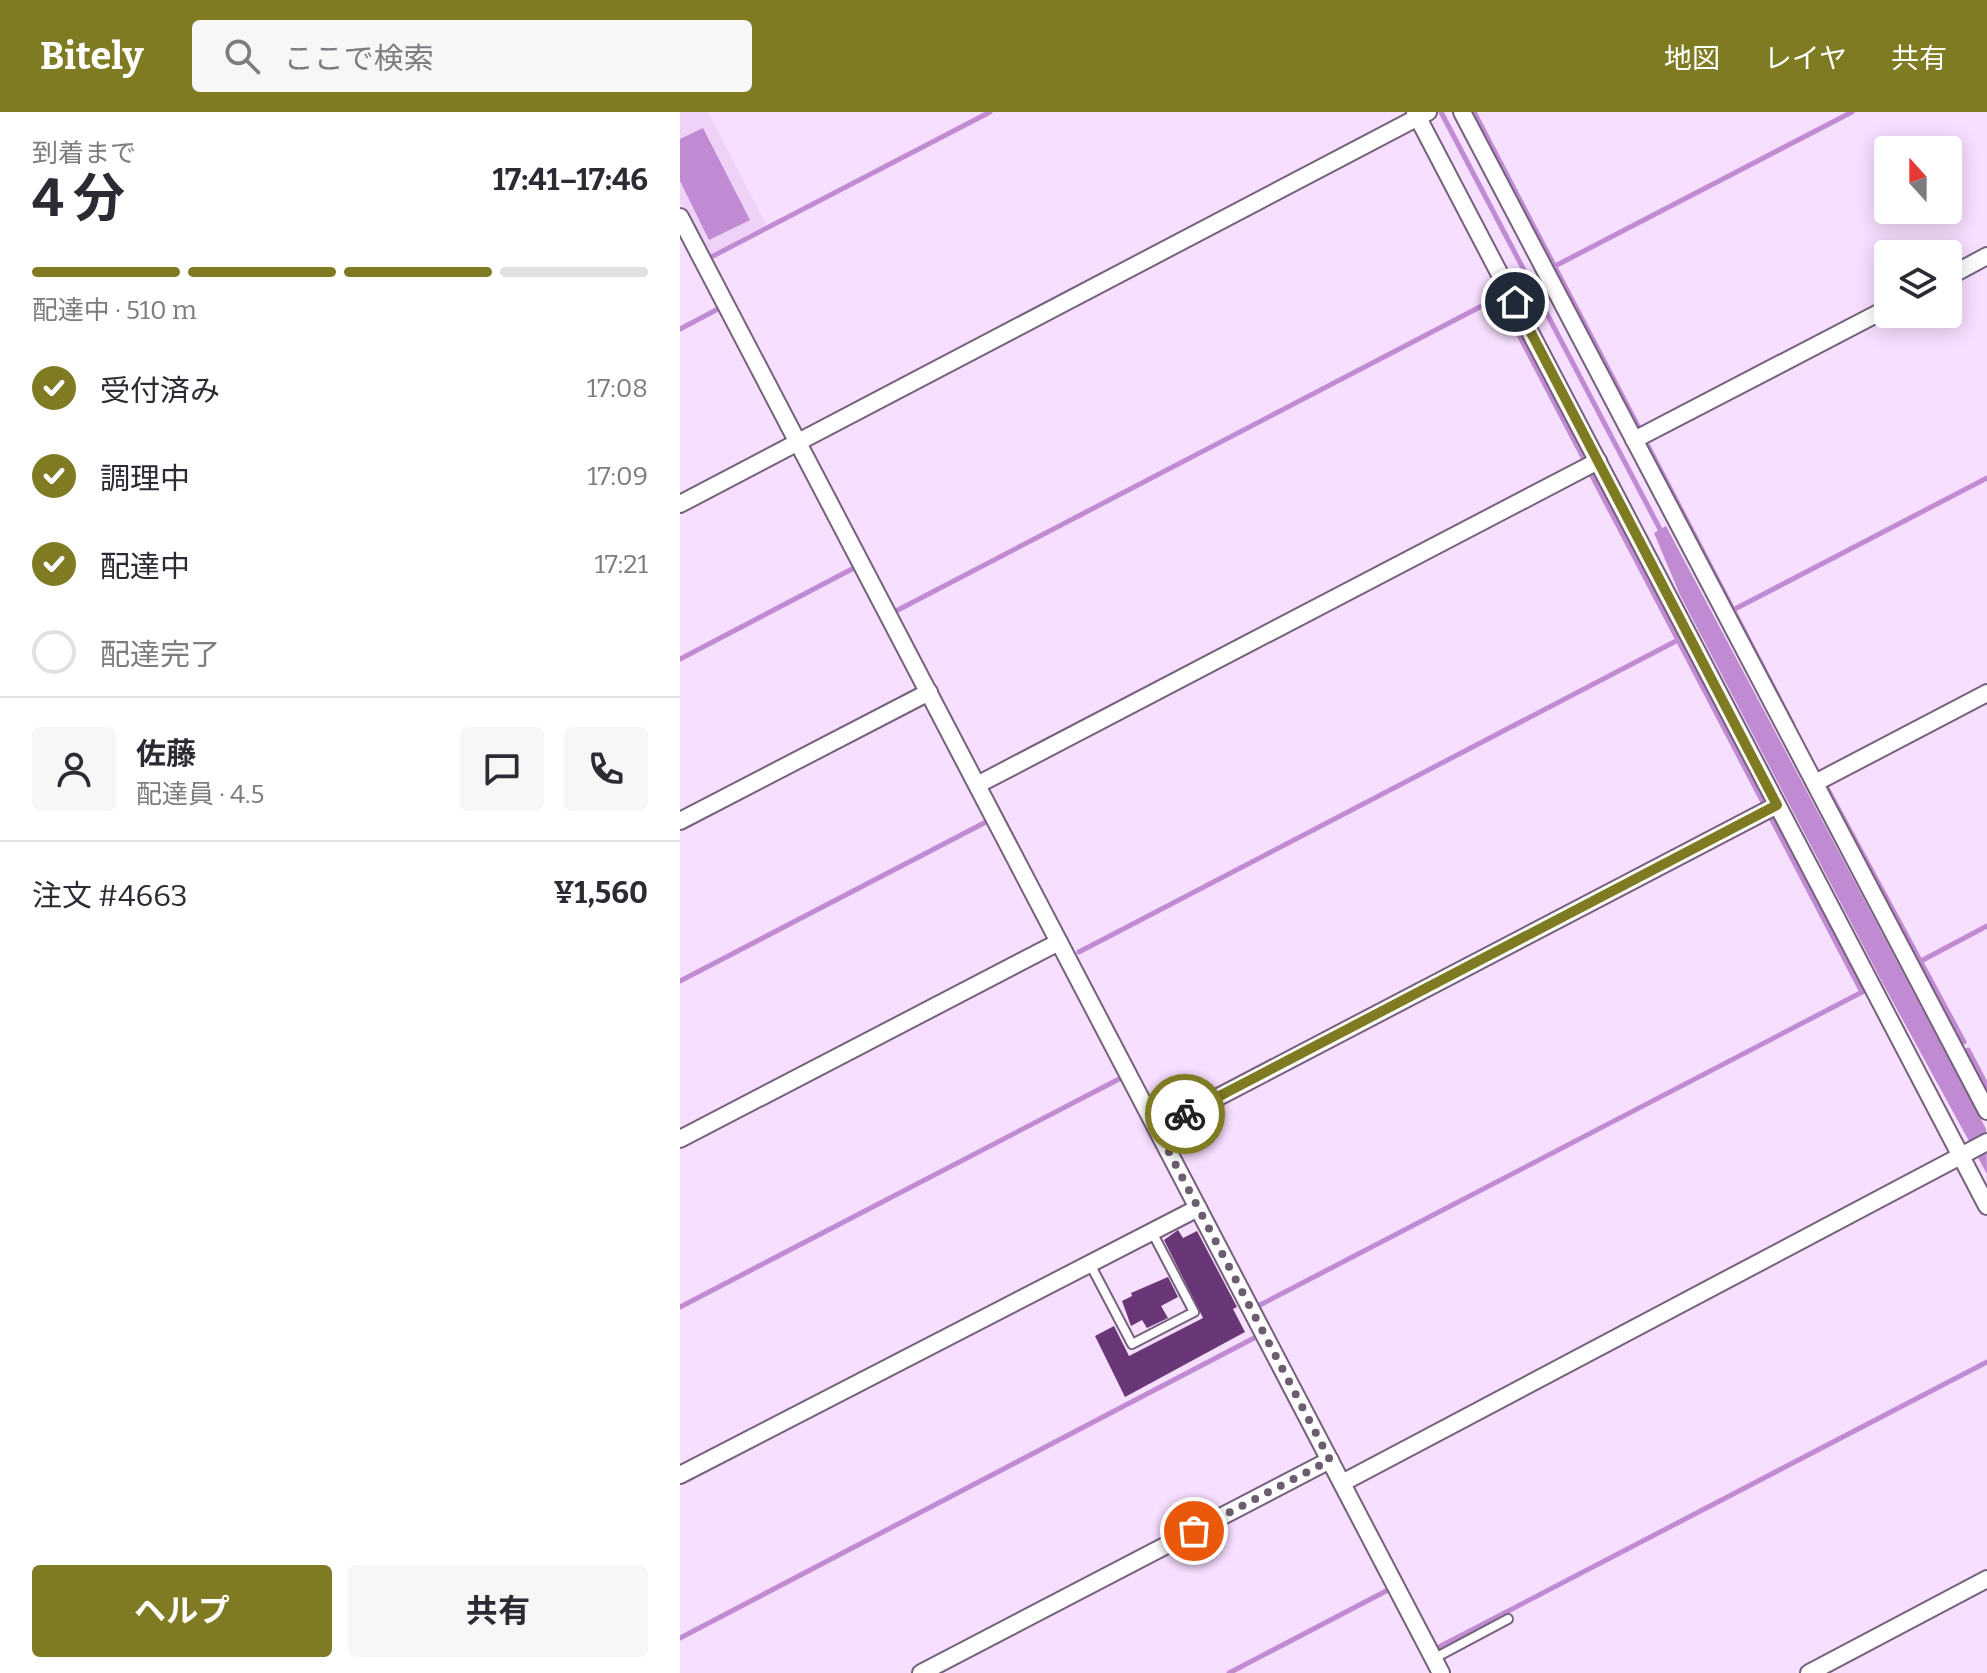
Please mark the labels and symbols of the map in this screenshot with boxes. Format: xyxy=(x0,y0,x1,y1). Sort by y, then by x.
north arrow xyxy=(1874,136,1962,224)
pin xyxy=(1481,268,1549,336)
courier xyxy=(1145,1074,1225,1154)
pin xyxy=(1160,1497,1228,1565)

